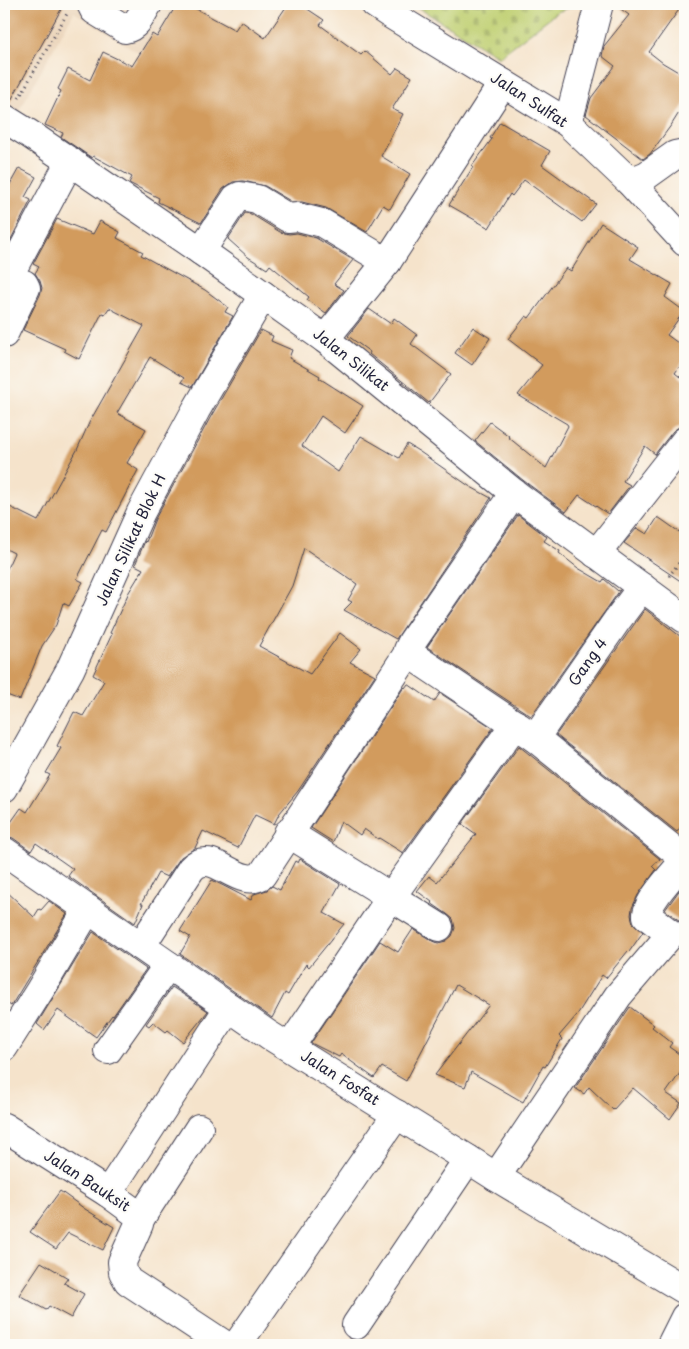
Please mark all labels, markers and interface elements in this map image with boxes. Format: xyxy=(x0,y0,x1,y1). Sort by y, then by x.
street label: Jalan Sulfat xyxy=(487,65,573,132)
street label: Jalan Silikat xyxy=(309,322,395,396)
street label: Jalan Silikat Blok H xyxy=(89,470,170,609)
street label: Gang 4 xyxy=(562,632,612,690)
street label: Jalan Fosfat xyxy=(297,1043,385,1110)
street label: Jalan Bauksit xyxy=(40,1143,136,1216)

